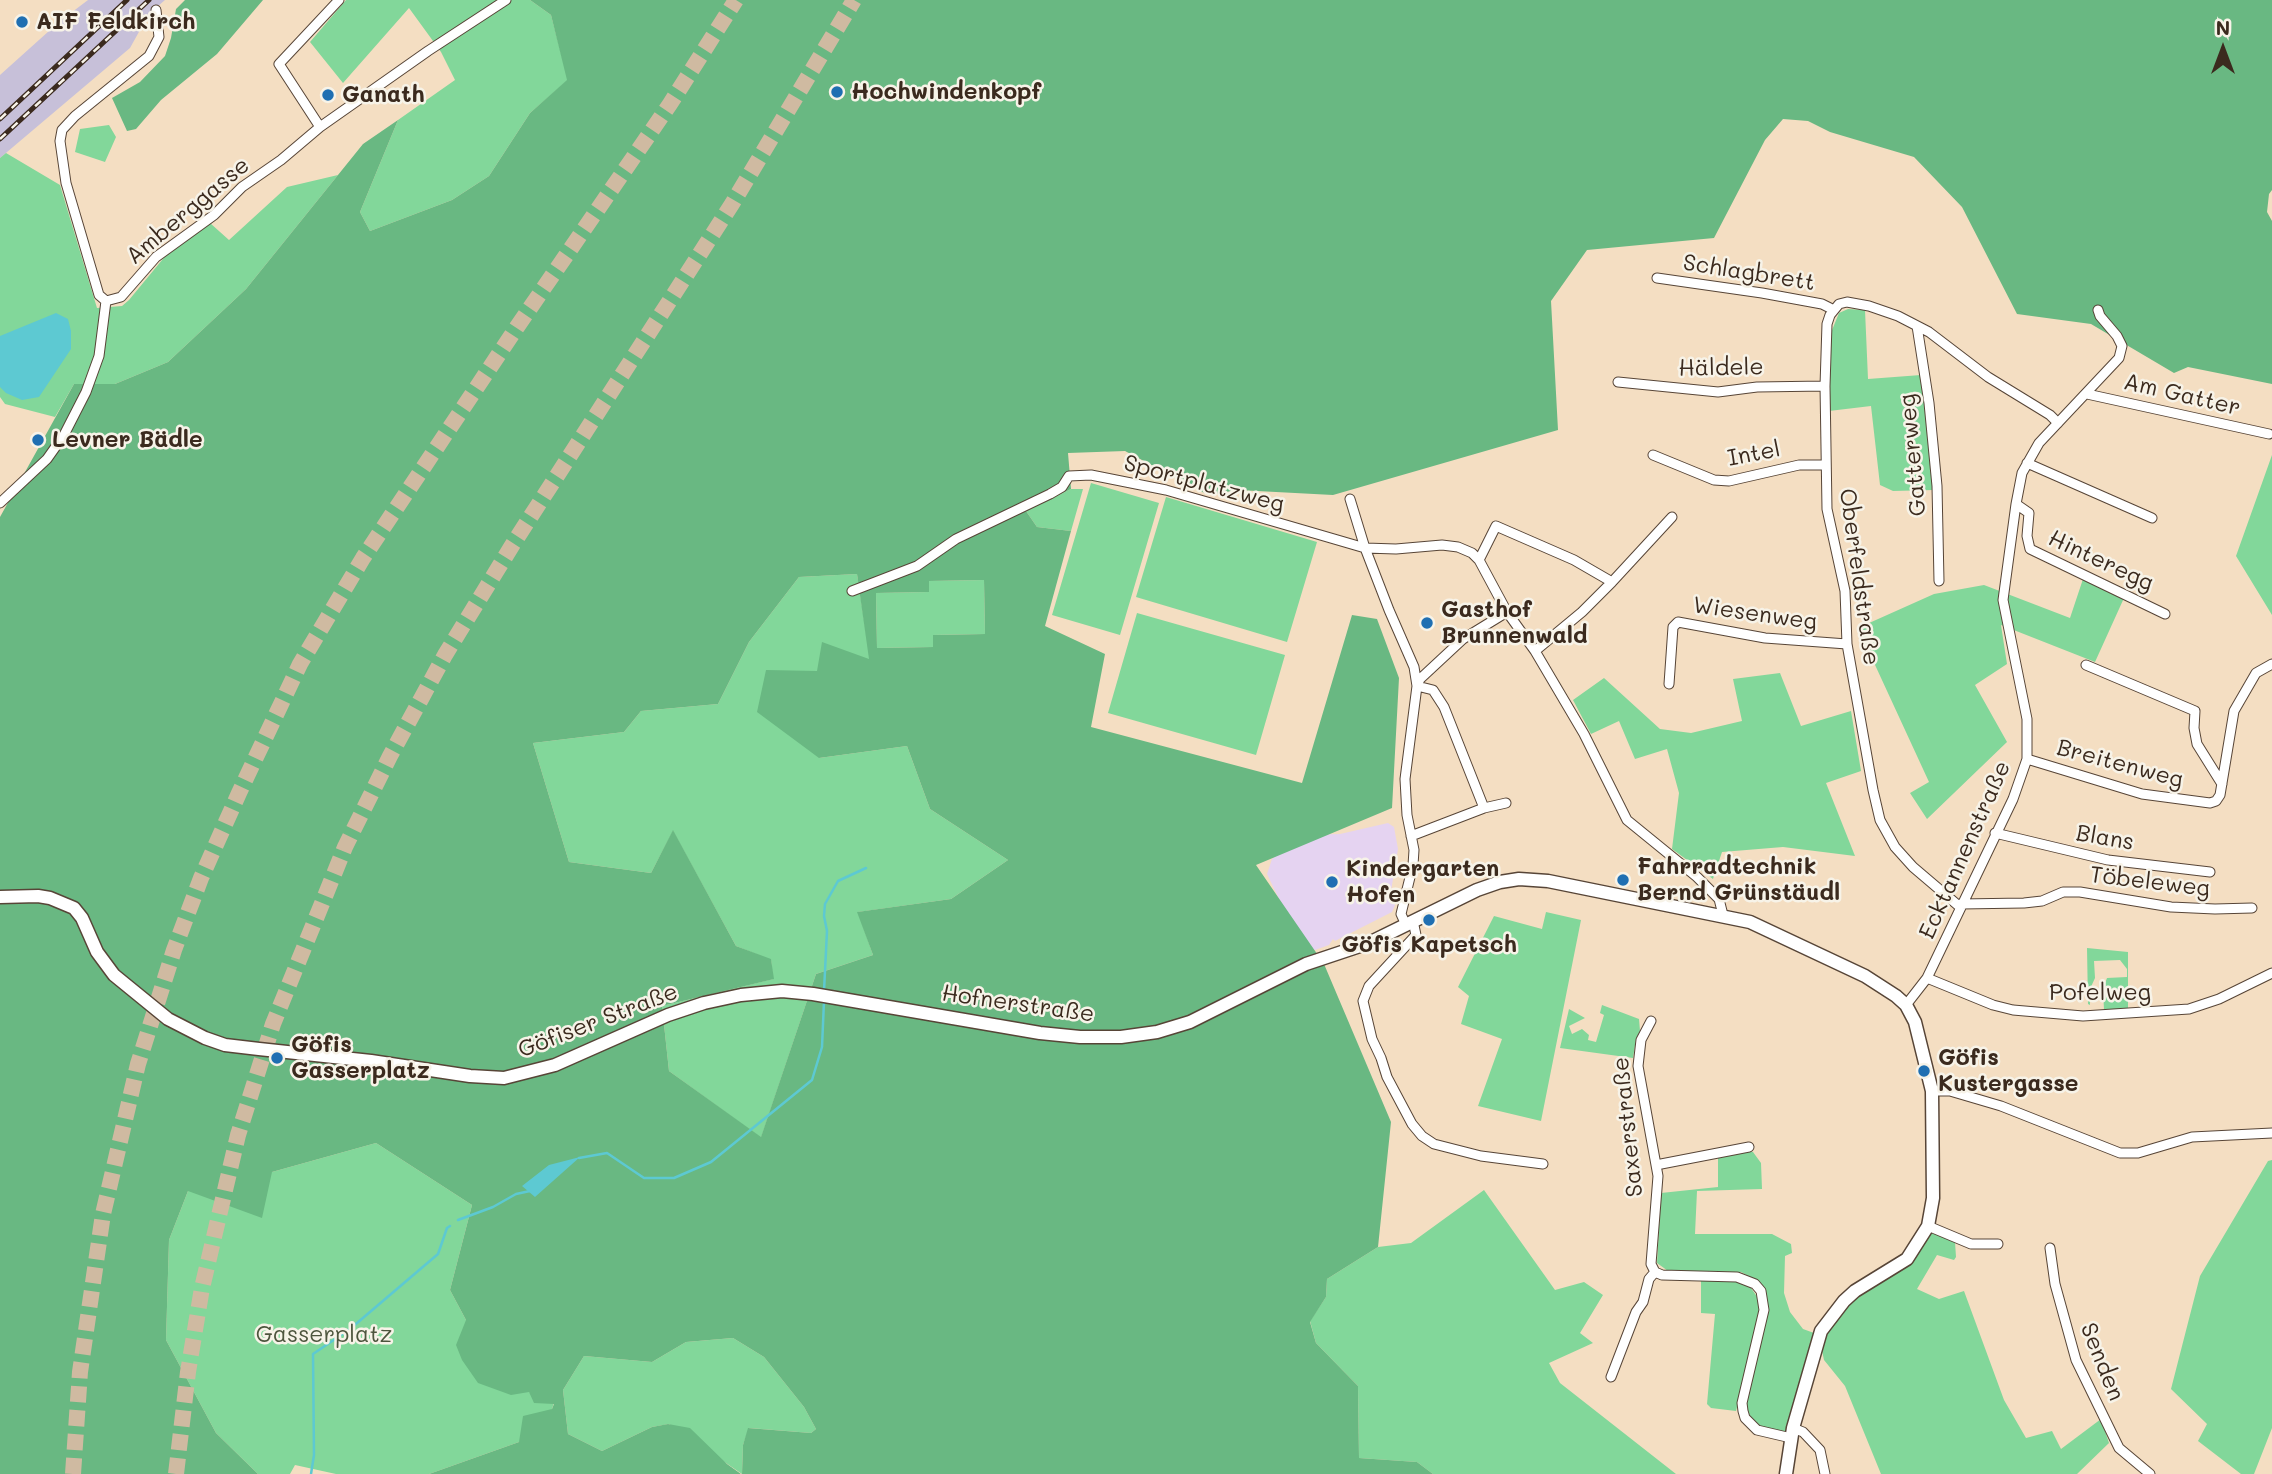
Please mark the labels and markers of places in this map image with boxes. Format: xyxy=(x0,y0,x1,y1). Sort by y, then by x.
place label: AIF Feldkirch xyxy=(36,8,195,36)
marker: AIF Feldkirch xyxy=(14,14,30,30)
place label: Hochwindenkopf xyxy=(851,78,1041,106)
place label: Ganath xyxy=(342,81,425,109)
marker: Hochwindenkopf xyxy=(829,84,845,100)
marker: Ganath xyxy=(320,87,336,103)
place label: Levner Bädle xyxy=(52,426,203,454)
marker: Levner Bädle xyxy=(30,432,46,448)
place label: Gasthof Brunnenwald xyxy=(1441,596,1588,650)
marker: Gasthof Brunnenwald xyxy=(1419,615,1435,631)
place label: Fahrradtechnik Bernd Grünstäudl xyxy=(1637,853,1840,907)
place label: Kindergarten Hofen xyxy=(1346,855,1499,909)
marker: Fahrradtechnik Bernd Grünstäudl xyxy=(1615,872,1631,888)
marker: Kindergarten Hofen xyxy=(1324,874,1340,890)
marker: Göfis Kapetsch xyxy=(1421,912,1437,928)
place label: Göfis Kapetsch xyxy=(1341,931,1517,959)
place label: Göfis Gasserplatz xyxy=(291,1031,430,1085)
place label: Göfis Kustergasse xyxy=(1938,1044,2079,1098)
marker: Göfis Gasserplatz xyxy=(269,1050,285,1066)
marker: Göfis Kustergasse xyxy=(1916,1063,1932,1079)

